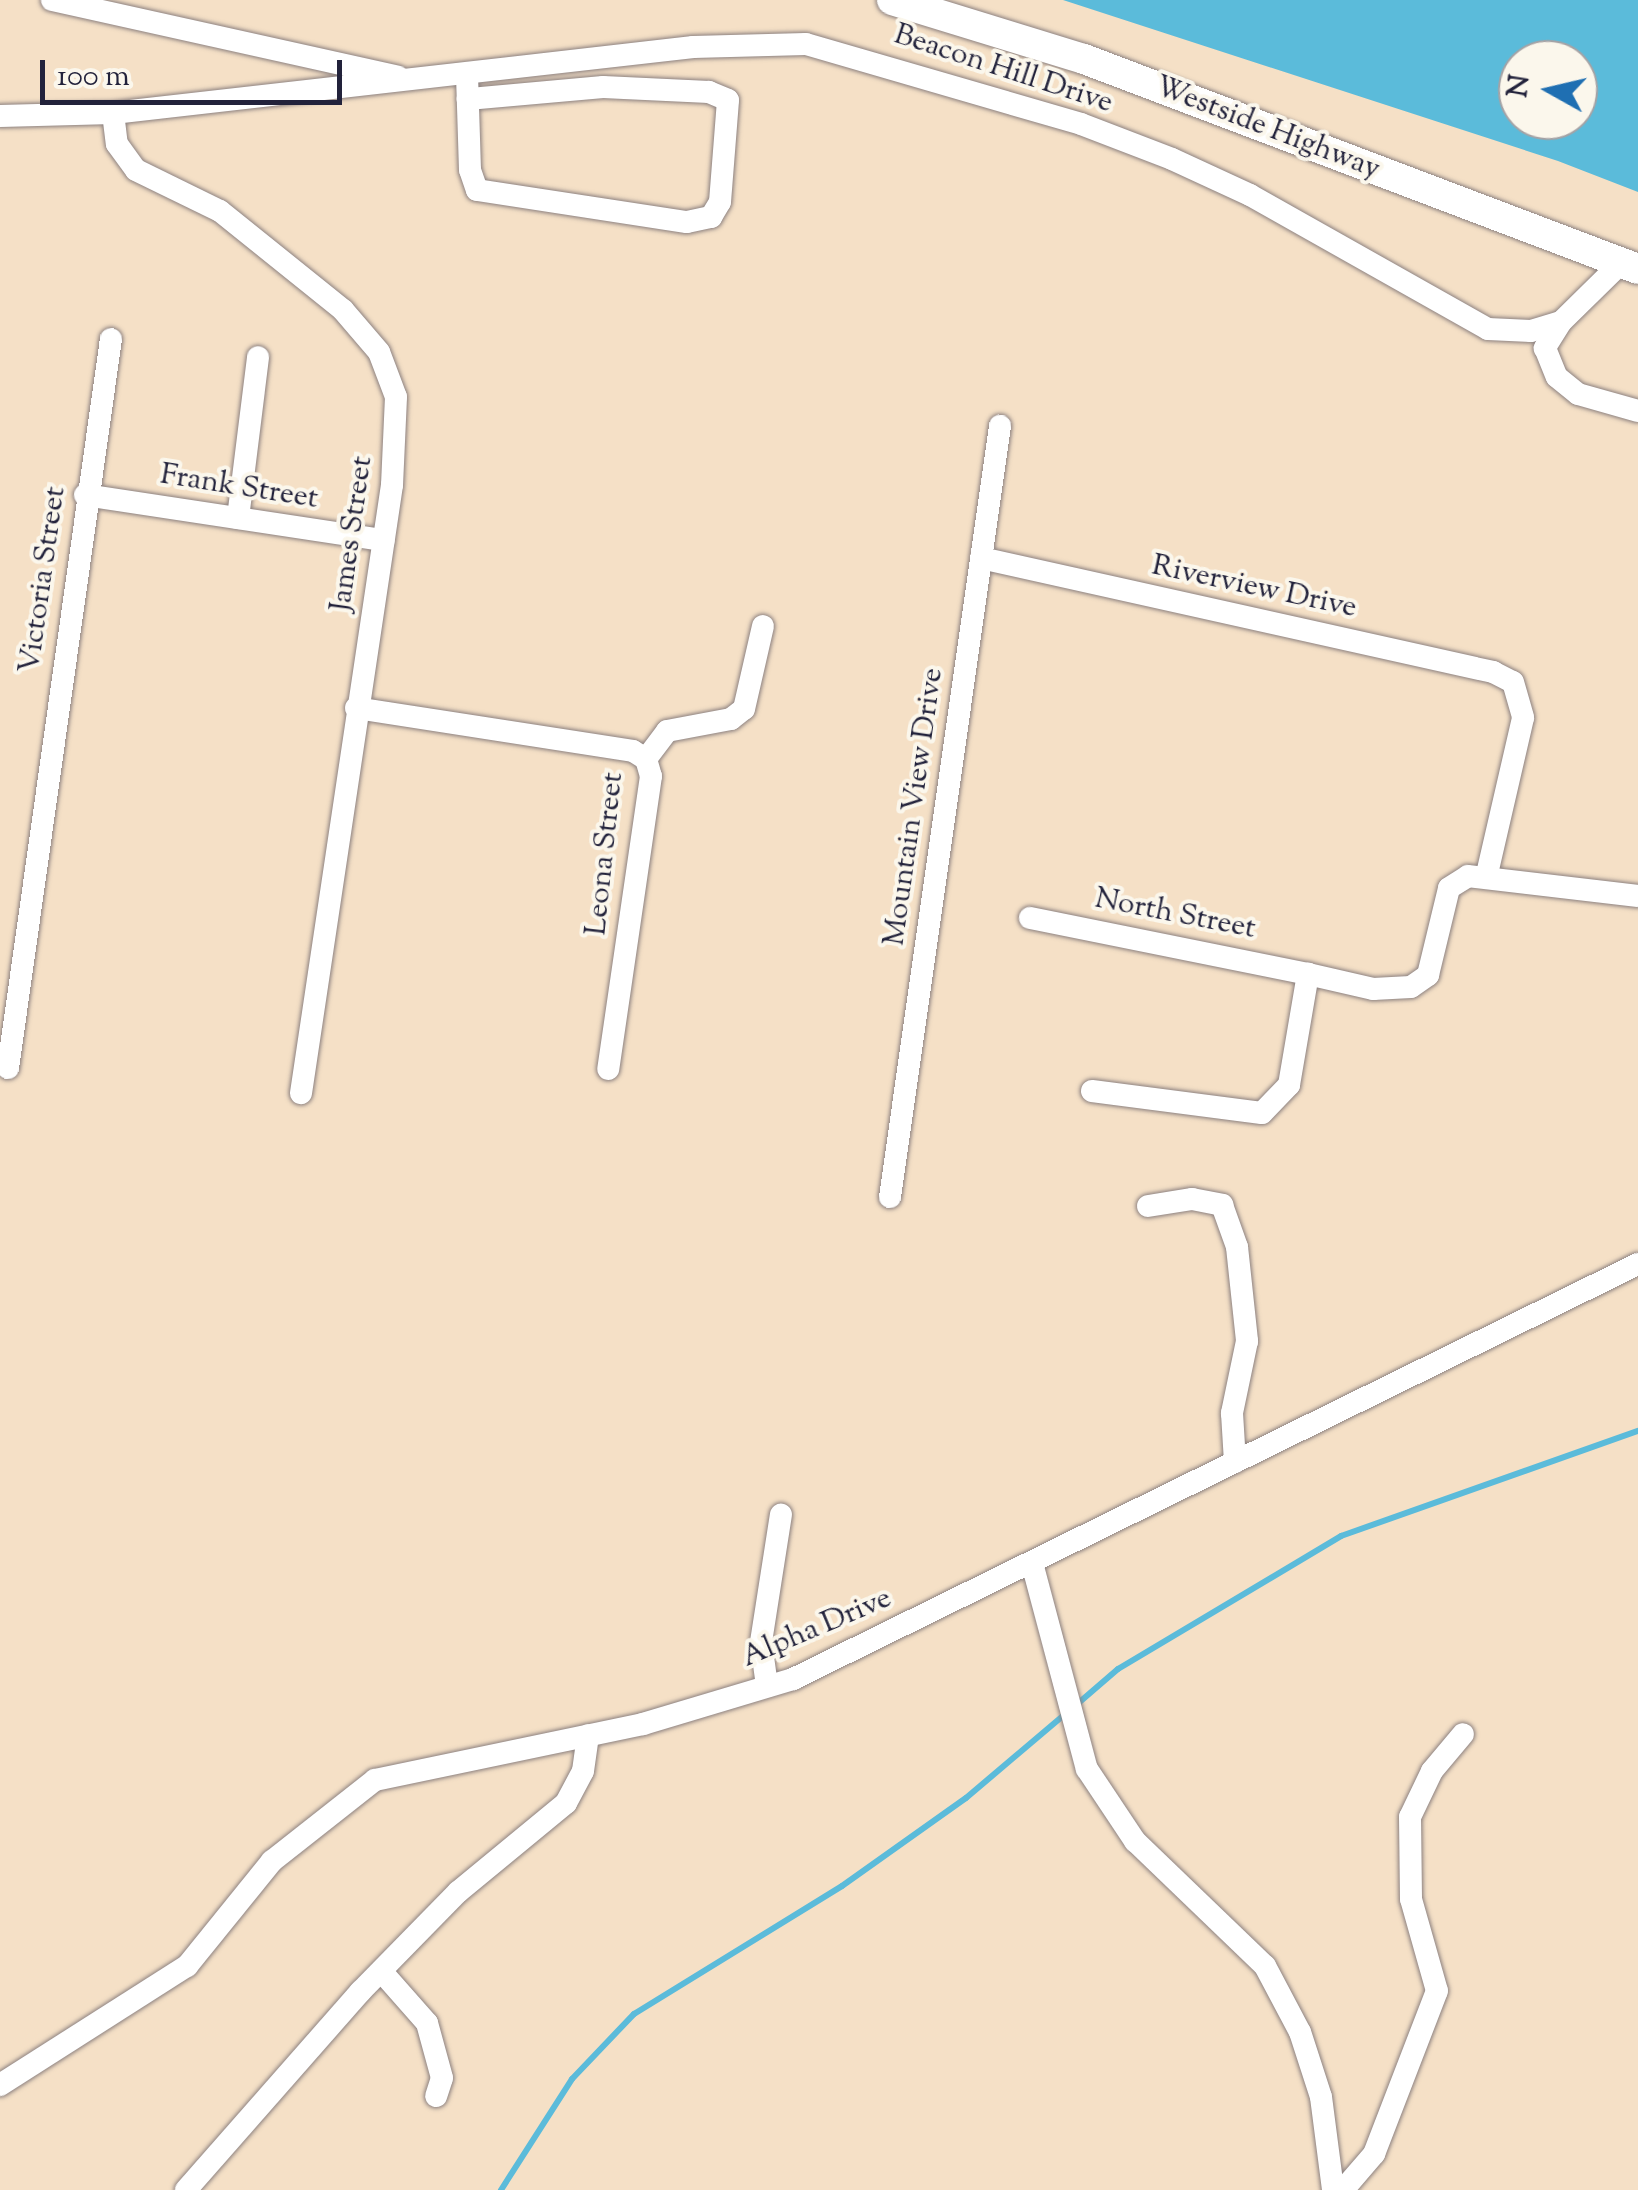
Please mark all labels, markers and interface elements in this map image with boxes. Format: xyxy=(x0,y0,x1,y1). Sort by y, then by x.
street label: Beacon Hill Drive xyxy=(889,18,1117,122)
scale bar xyxy=(45,40,348,102)
north arrow xyxy=(1498,40,1598,140)
text: 100 m xyxy=(57,56,130,99)
street label: Westside Highway xyxy=(1149,69,1385,189)
text: N xyxy=(1499,72,1542,100)
street label: James Street xyxy=(324,454,382,614)
street label: Frank Street xyxy=(158,458,320,518)
street label: Victoria Street xyxy=(13,484,75,676)
street label: Riverview Drive xyxy=(1148,549,1360,627)
street label: Mountain View Drive xyxy=(878,666,952,948)
street label: Leona Street xyxy=(580,771,632,937)
street label: North Street xyxy=(1092,882,1258,948)
street label: Alpha Drive xyxy=(737,1581,897,1677)

